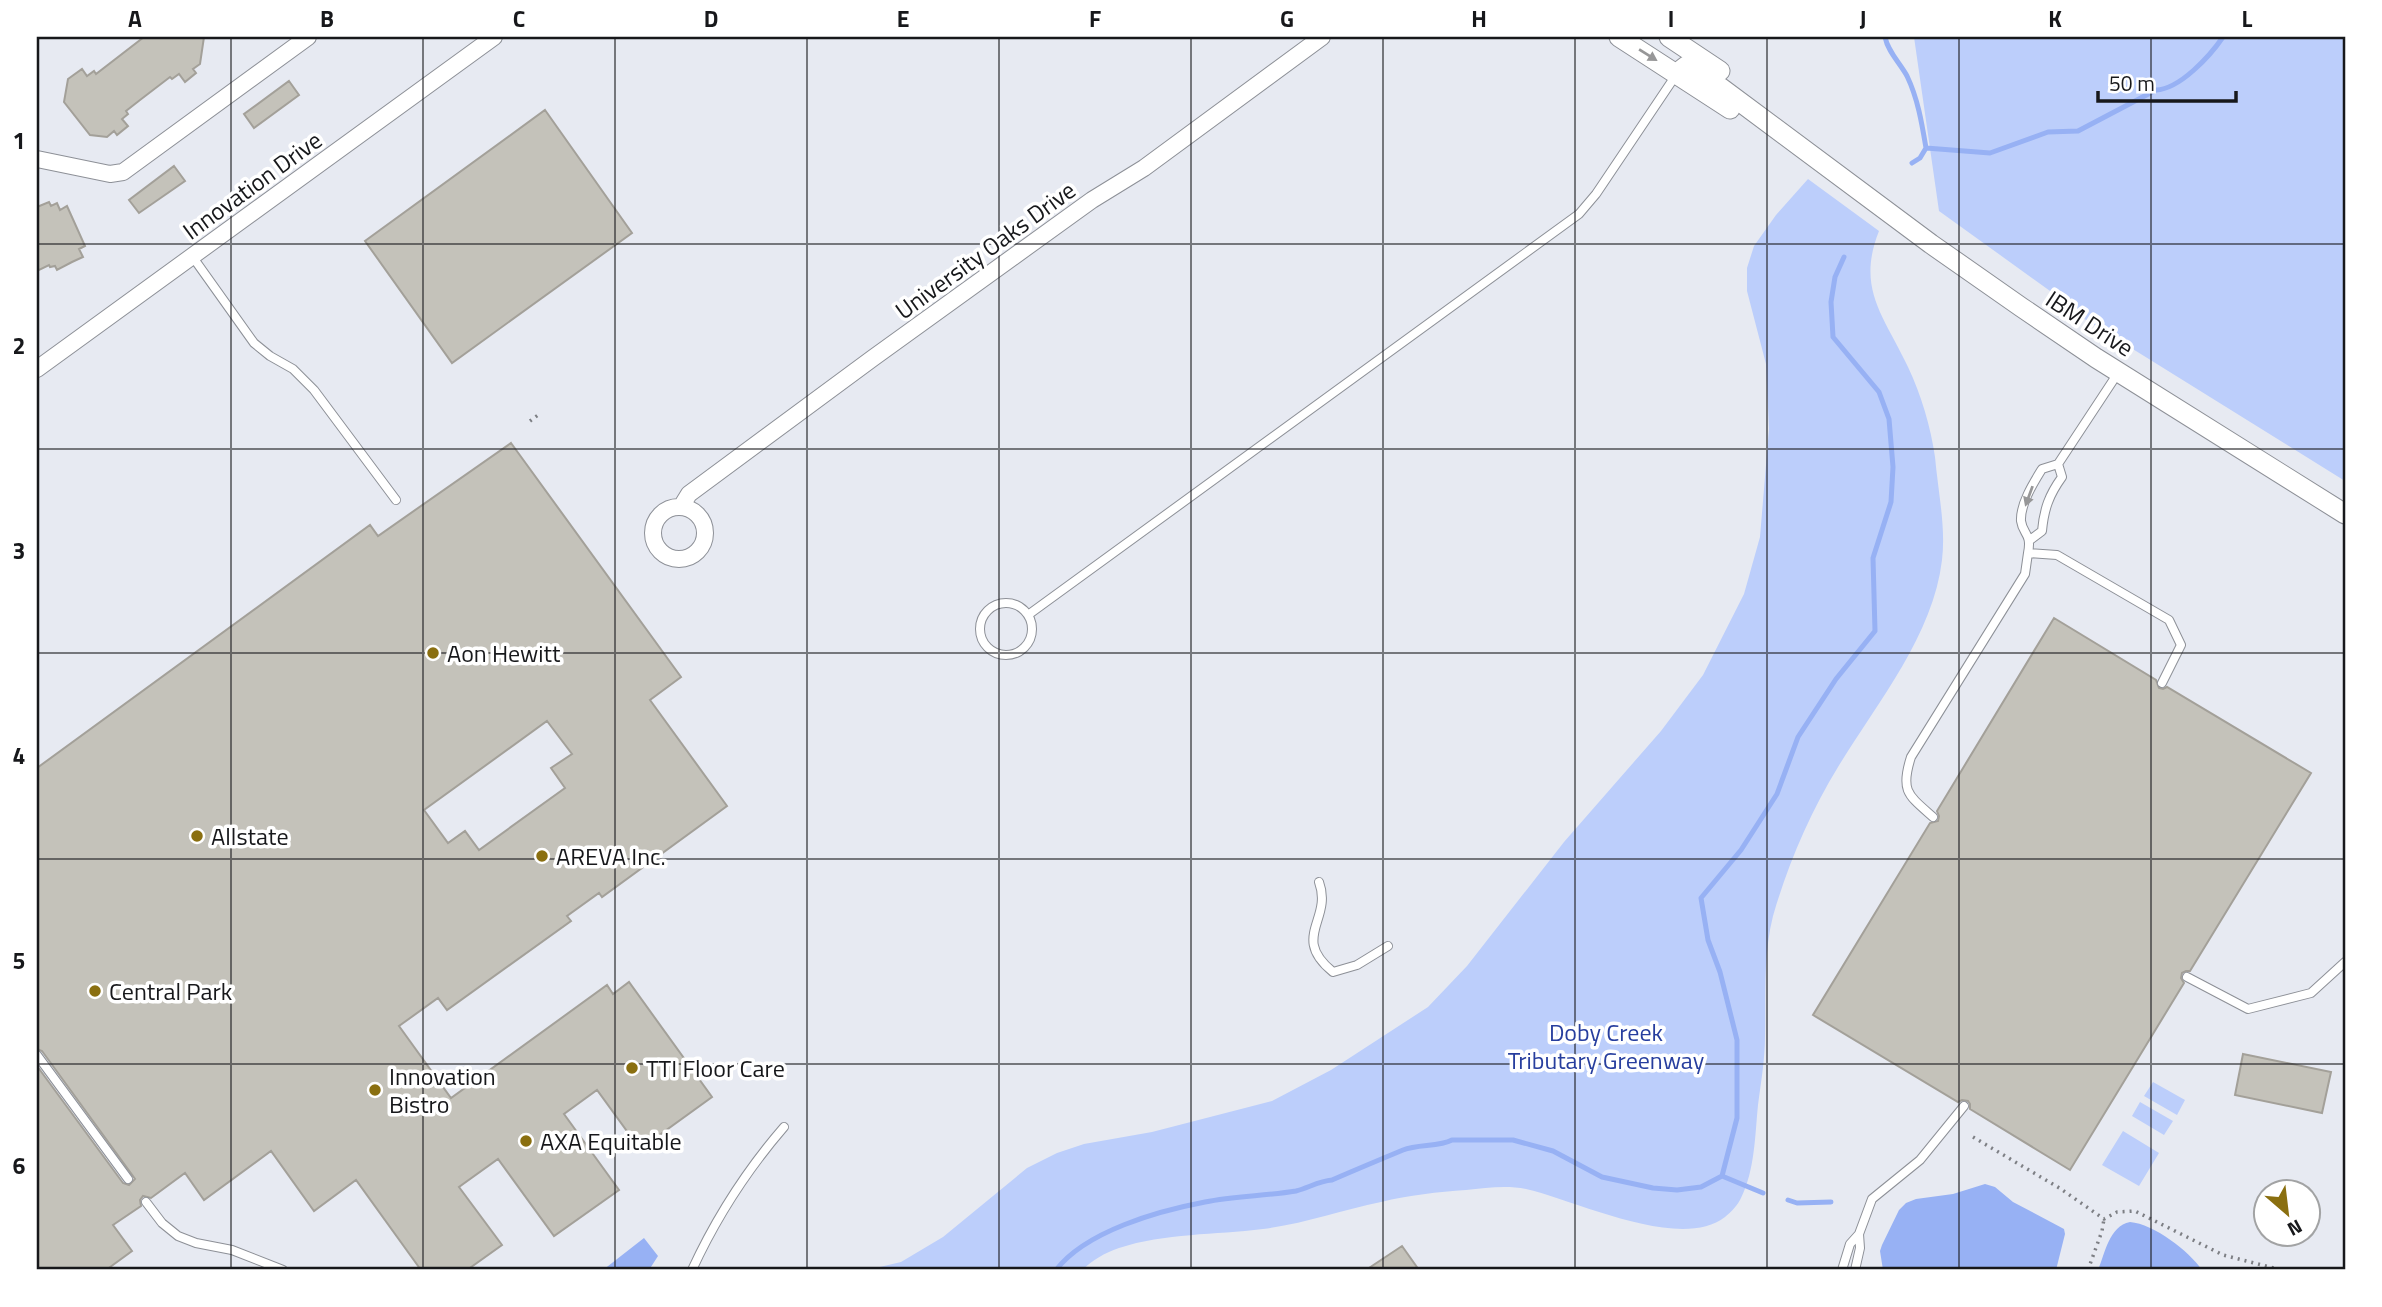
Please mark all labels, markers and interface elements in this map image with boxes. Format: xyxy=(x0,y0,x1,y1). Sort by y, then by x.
text: A xyxy=(128,1,142,36)
text: B xyxy=(320,1,334,36)
text: C xyxy=(513,1,525,36)
text: D xyxy=(704,1,718,36)
text: E xyxy=(897,1,909,36)
text: F xyxy=(1089,1,1101,36)
text: G xyxy=(1280,1,1294,36)
text: H xyxy=(1471,1,1487,36)
text: I xyxy=(1668,1,1674,36)
text: J xyxy=(1860,1,1866,36)
text: K xyxy=(2048,1,2062,36)
text: L xyxy=(2242,1,2253,36)
one-way arrow xyxy=(1639,48,1658,61)
scale bar xyxy=(2098,60,2237,104)
text: 50 m xyxy=(2109,67,2155,99)
street label: Innovation Drive xyxy=(175,122,329,248)
text: 1 xyxy=(13,123,25,158)
street label: University Oaks Drive xyxy=(887,172,1083,328)
street label: IBM Drive xyxy=(2039,281,2141,365)
text: 2 xyxy=(13,328,25,363)
one-way arrow xyxy=(2023,486,2034,507)
text: 3 xyxy=(13,533,25,568)
place label: Aon Hewitt xyxy=(447,635,561,671)
marker: Aon Hewitt xyxy=(425,645,441,661)
text: 4 xyxy=(13,738,25,773)
place label: Allstate xyxy=(211,818,289,854)
marker: Allstate xyxy=(189,828,205,844)
place label: AREVA Inc. xyxy=(556,838,666,874)
marker: AREVA Inc. xyxy=(534,848,550,864)
text: 5 xyxy=(13,943,25,978)
place label: Central Park xyxy=(109,973,233,1009)
marker: Central Park xyxy=(87,983,103,999)
park label: Doby Creek Tributary Greenway xyxy=(1508,1014,1705,1078)
place label: TTI Floor Care xyxy=(646,1050,785,1086)
place label: Innovation Bistro xyxy=(389,1058,496,1122)
marker: TTI Floor Care xyxy=(624,1060,640,1076)
marker: Innovation Bistro xyxy=(367,1082,383,1098)
place label: AXA Equitable xyxy=(540,1123,682,1159)
marker: AXA Equitable xyxy=(518,1133,534,1149)
text: 6 xyxy=(13,1148,26,1183)
north arrow xyxy=(2252,1178,2322,1248)
text: N xyxy=(2283,1213,2308,1244)

